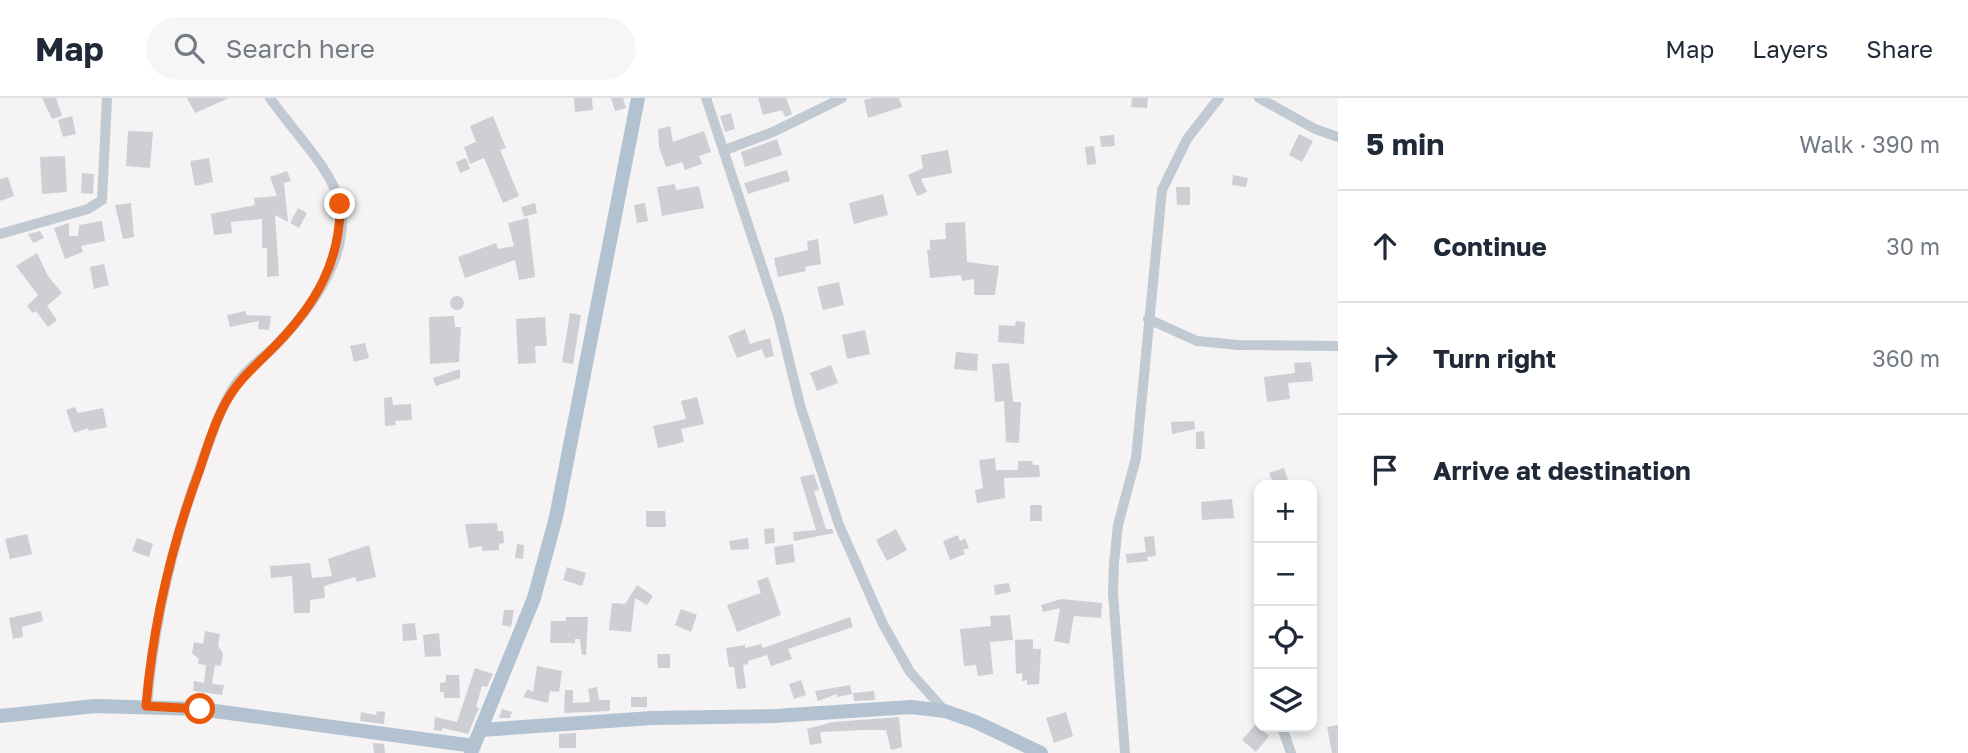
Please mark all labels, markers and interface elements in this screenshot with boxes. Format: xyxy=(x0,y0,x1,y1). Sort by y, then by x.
search box xyxy=(146,17,636,80)
text: Map xyxy=(35,29,104,68)
icon: search xyxy=(170,29,208,67)
text: Search here xyxy=(226,33,375,64)
text: Map xyxy=(1665,34,1714,63)
text: Layers xyxy=(1752,34,1828,63)
text: Share xyxy=(1866,34,1933,63)
text: 5 min xyxy=(1366,126,1444,162)
text: Walk · 390 m xyxy=(1799,130,1940,158)
route end xyxy=(324,188,355,219)
icon: ahead xyxy=(1366,227,1404,265)
text: Continue xyxy=(1433,231,1547,262)
text: 30 m xyxy=(1886,232,1940,260)
icon: right xyxy=(1366,339,1404,377)
text: Turn right xyxy=(1433,343,1556,374)
text: 360 m xyxy=(1872,344,1940,372)
icon: arrive xyxy=(1366,451,1404,489)
text: Arrive at destination xyxy=(1433,455,1691,486)
map controls xyxy=(1254,480,1317,732)
button: + xyxy=(1254,480,1317,543)
button: − xyxy=(1254,543,1317,606)
button: locate xyxy=(1254,606,1317,669)
button: layers xyxy=(1254,669,1317,732)
route start xyxy=(184,693,215,724)

